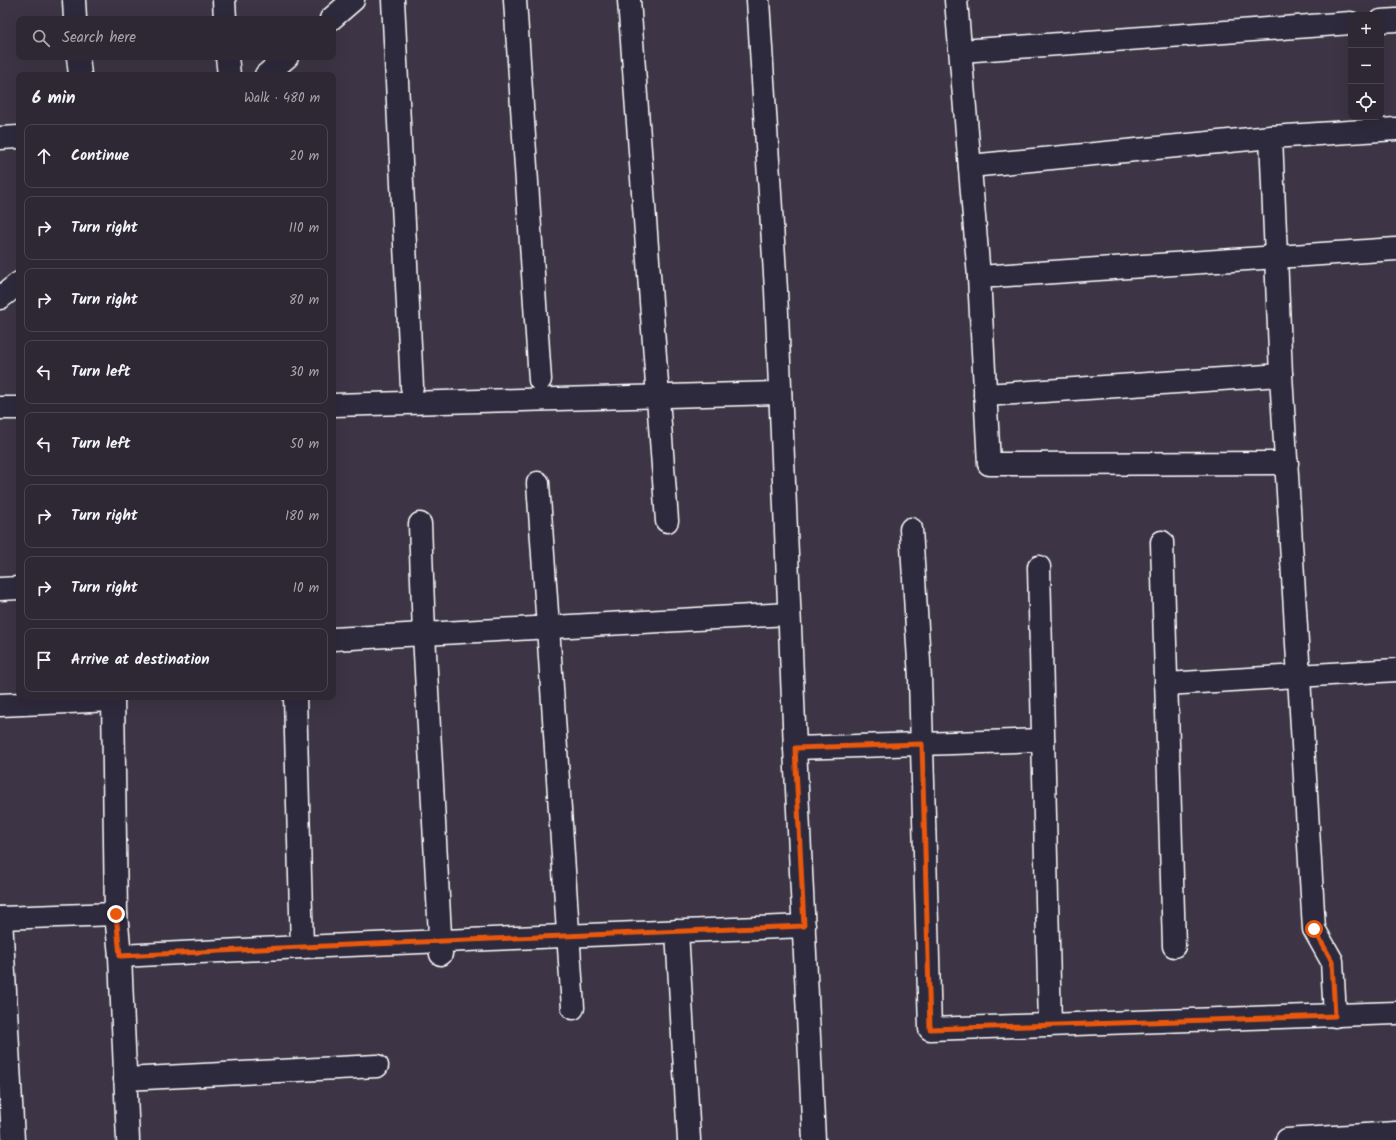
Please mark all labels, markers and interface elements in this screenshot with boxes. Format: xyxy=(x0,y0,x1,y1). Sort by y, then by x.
map controls xyxy=(1348,12,1384,120)
button: + xyxy=(1348,12,1384,48)
search box xyxy=(16,16,336,60)
text: Search here xyxy=(62,26,136,50)
icon: search xyxy=(30,27,52,49)
button: − xyxy=(1348,48,1384,84)
button: locate xyxy=(1348,84,1384,120)
text: 6 min xyxy=(32,85,76,112)
text: Walk · 480 m xyxy=(244,88,320,109)
text: Continue xyxy=(71,144,129,168)
icon: ahead xyxy=(33,145,55,167)
text: 20 m xyxy=(289,146,319,167)
text: Turn right xyxy=(71,216,138,240)
icon: right xyxy=(33,217,55,239)
text: 110 m xyxy=(289,218,319,239)
text: Turn right xyxy=(71,288,138,312)
icon: right xyxy=(33,289,55,311)
text: 80 m xyxy=(289,290,319,311)
text: Turn left xyxy=(71,360,131,384)
icon: left xyxy=(33,361,55,383)
text: 30 m xyxy=(290,362,319,383)
text: Turn left xyxy=(71,432,131,456)
icon: left xyxy=(33,433,55,455)
text: 50 m xyxy=(290,434,319,455)
text: Turn right xyxy=(71,504,138,528)
icon: right xyxy=(33,505,55,527)
text: 180 m xyxy=(285,506,319,527)
text: Turn right xyxy=(71,576,138,600)
icon: right xyxy=(33,577,55,599)
text: 10 m xyxy=(293,578,319,599)
text: Arrive at destination xyxy=(71,648,210,672)
icon: arrive xyxy=(33,649,55,671)
route end xyxy=(107,905,125,923)
route start xyxy=(1305,920,1323,938)

